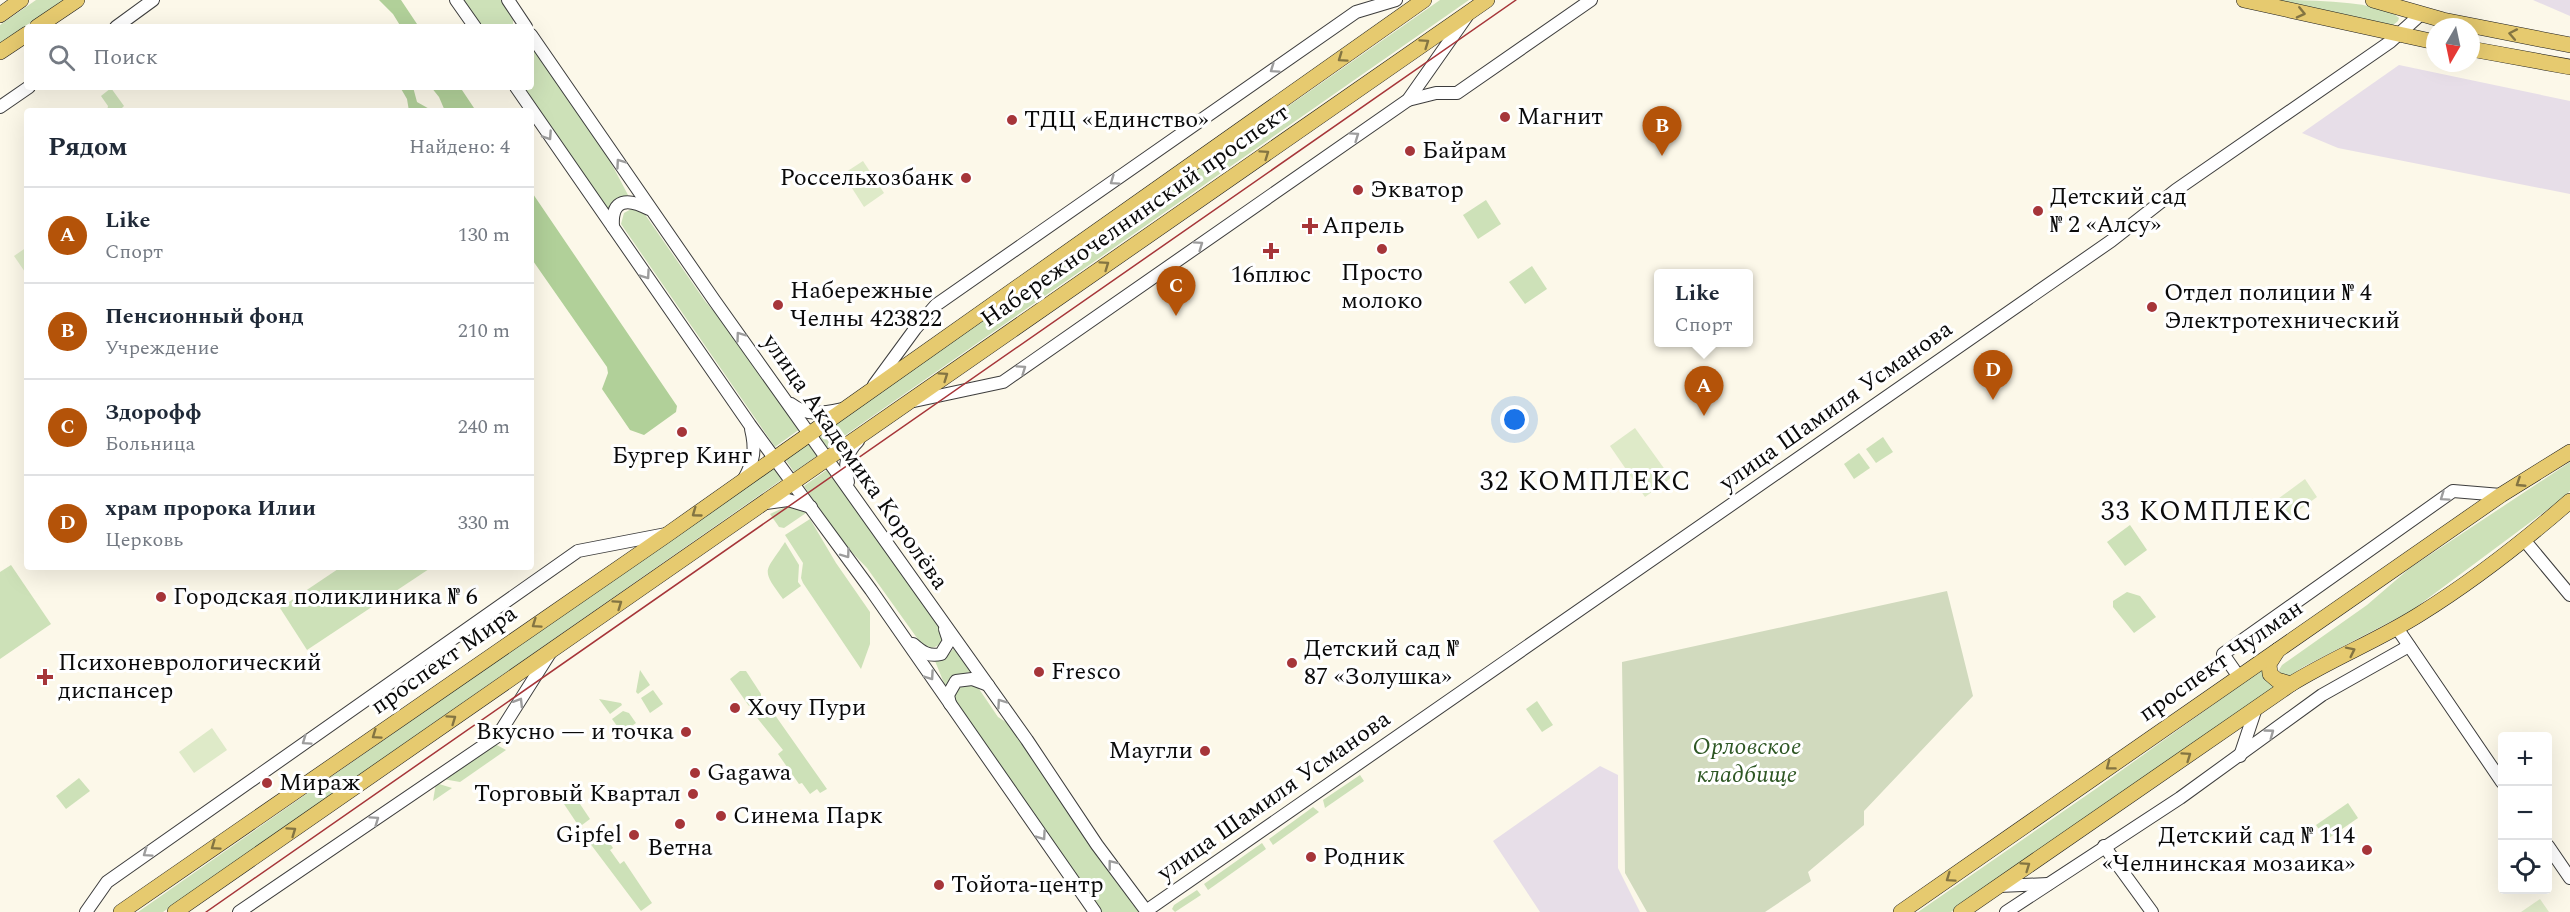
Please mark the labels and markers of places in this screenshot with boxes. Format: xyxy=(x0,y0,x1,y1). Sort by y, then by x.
place label: Магнит xyxy=(1517,99,1603,135)
place label: ТДЦ «Единство» xyxy=(1024,102,1208,138)
pin: B xyxy=(1642,106,1682,156)
marker: Магнит xyxy=(1498,110,1512,124)
marker: ТДЦ «Единство» xyxy=(1005,113,1019,127)
place label: Байрам xyxy=(1422,133,1507,169)
marker: Байрам xyxy=(1403,144,1417,158)
place label: Россельхозбанк xyxy=(780,160,954,196)
marker: Россельхозбанк xyxy=(959,171,973,185)
place label: Экватор xyxy=(1370,172,1464,208)
place label: Детский сад № 2 «Алсу» xyxy=(2050,179,2187,243)
marker: Экватор xyxy=(1351,183,1365,197)
marker: Детский сад № 2 «Алсу» xyxy=(2031,204,2045,218)
place label: Апрель xyxy=(1322,208,1404,244)
marker: Апрель xyxy=(1303,219,1317,233)
marker: Просто молоко xyxy=(1375,242,1389,256)
marker: 16плюс xyxy=(1264,244,1278,258)
place label: Просто молоко xyxy=(1341,255,1423,319)
place label: 16плюс xyxy=(1231,257,1311,293)
pin: C xyxy=(1156,266,1196,316)
place label: Набережные Челны 423822 xyxy=(790,273,942,337)
place label: Отдел полиции № 4 Электротехнический xyxy=(2164,275,2400,339)
marker: Набережные Челны 423822 xyxy=(771,298,785,312)
marker: Отдел полиции № 4 Электротехнический xyxy=(2145,300,2159,314)
pin: D xyxy=(1974,350,2012,400)
pin: A xyxy=(1684,366,1724,416)
marker: Бургер Кинг xyxy=(675,425,689,439)
place label: Бургер Кинг xyxy=(612,438,752,474)
place label: Городская поликлиника № 6 xyxy=(173,579,478,615)
marker: Городская поликлиника № 6 xyxy=(154,590,168,604)
place label: Детский сад № 87 «Золушка» xyxy=(1304,631,1460,695)
place label: Психоневрологический диспансер xyxy=(58,645,321,709)
place label: Fresco xyxy=(1051,654,1121,690)
marker: Детский сад № 87 «Золушка» xyxy=(1285,656,1299,670)
marker: Fresco xyxy=(1032,665,1046,679)
marker: Психоневрологический диспансер xyxy=(36,668,54,686)
place label: Хочу Пури xyxy=(747,690,866,726)
marker: Хочу Пури xyxy=(728,701,742,715)
place label: Вкусно — и точка xyxy=(476,714,674,750)
marker: Вкусно — и точка xyxy=(679,725,693,739)
place label: Маугли xyxy=(1109,733,1193,769)
marker: Маугли xyxy=(1198,744,1212,758)
place label: Gagawa xyxy=(707,755,792,791)
place label: Мираж xyxy=(279,765,361,801)
marker: Gagawa xyxy=(688,766,702,780)
marker: Мираж xyxy=(260,776,274,790)
place label: Торговый Квартал xyxy=(474,776,681,812)
marker: Торговый Квартал xyxy=(686,787,700,801)
place label: Синема Парк xyxy=(733,798,883,834)
marker: Синема Парк xyxy=(714,809,728,823)
place label: Gipfel xyxy=(556,817,622,853)
marker: Ветна xyxy=(673,817,687,831)
place label: Детский сад № 114 «Челнинская мозаика» xyxy=(2102,818,2355,882)
marker: Gipfel xyxy=(627,828,641,842)
place label: Ветна xyxy=(647,830,713,866)
place label: Родник xyxy=(1323,839,1405,875)
marker: Детский сад № 114 «Челнинская мозаика» xyxy=(2360,843,2374,857)
marker: Родник xyxy=(1304,850,1318,864)
place label: Тойота-центр xyxy=(951,867,1104,903)
marker: Тойота-центр xyxy=(932,878,946,892)

